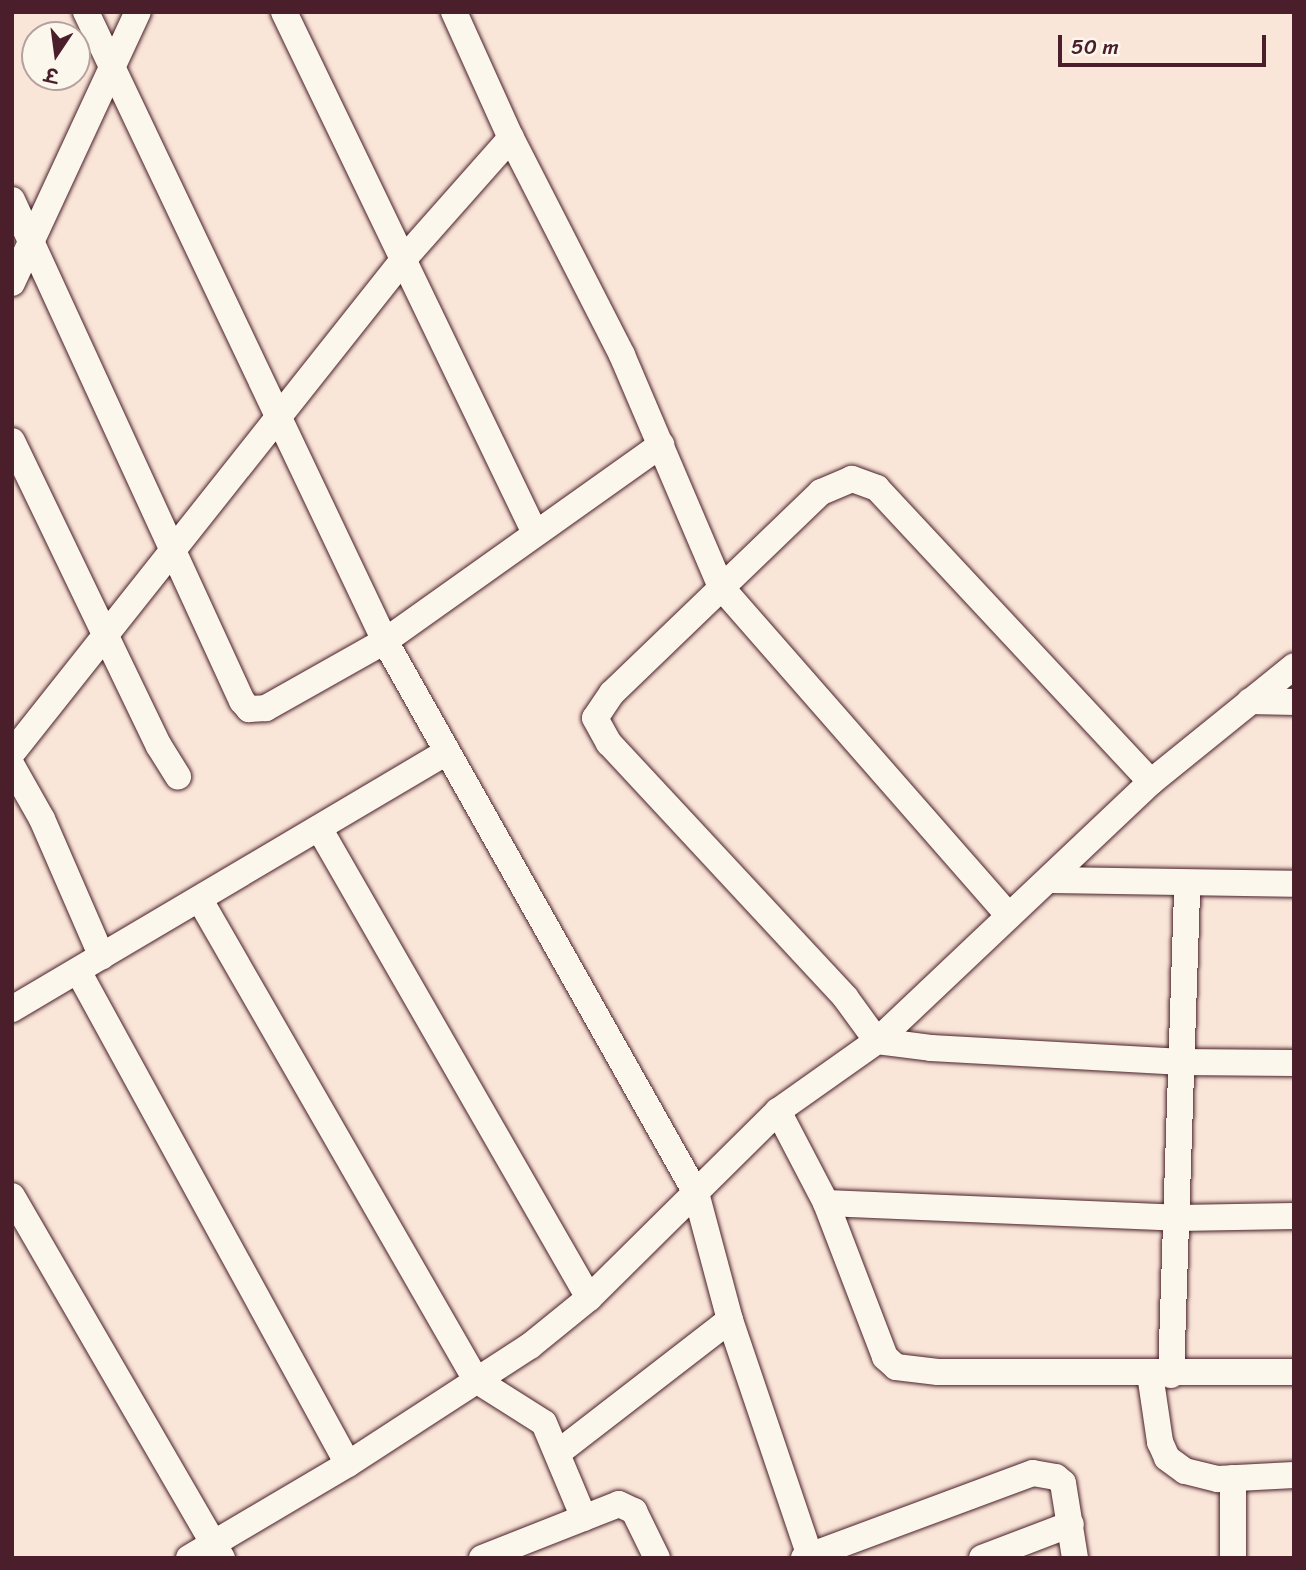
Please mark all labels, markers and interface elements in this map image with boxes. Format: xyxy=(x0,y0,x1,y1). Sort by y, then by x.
north arrow xyxy=(21,21,91,91)
scale bar xyxy=(1061,21,1269,65)
text: 50 m xyxy=(1071,28,1119,66)
text: उ xyxy=(42,57,61,93)

